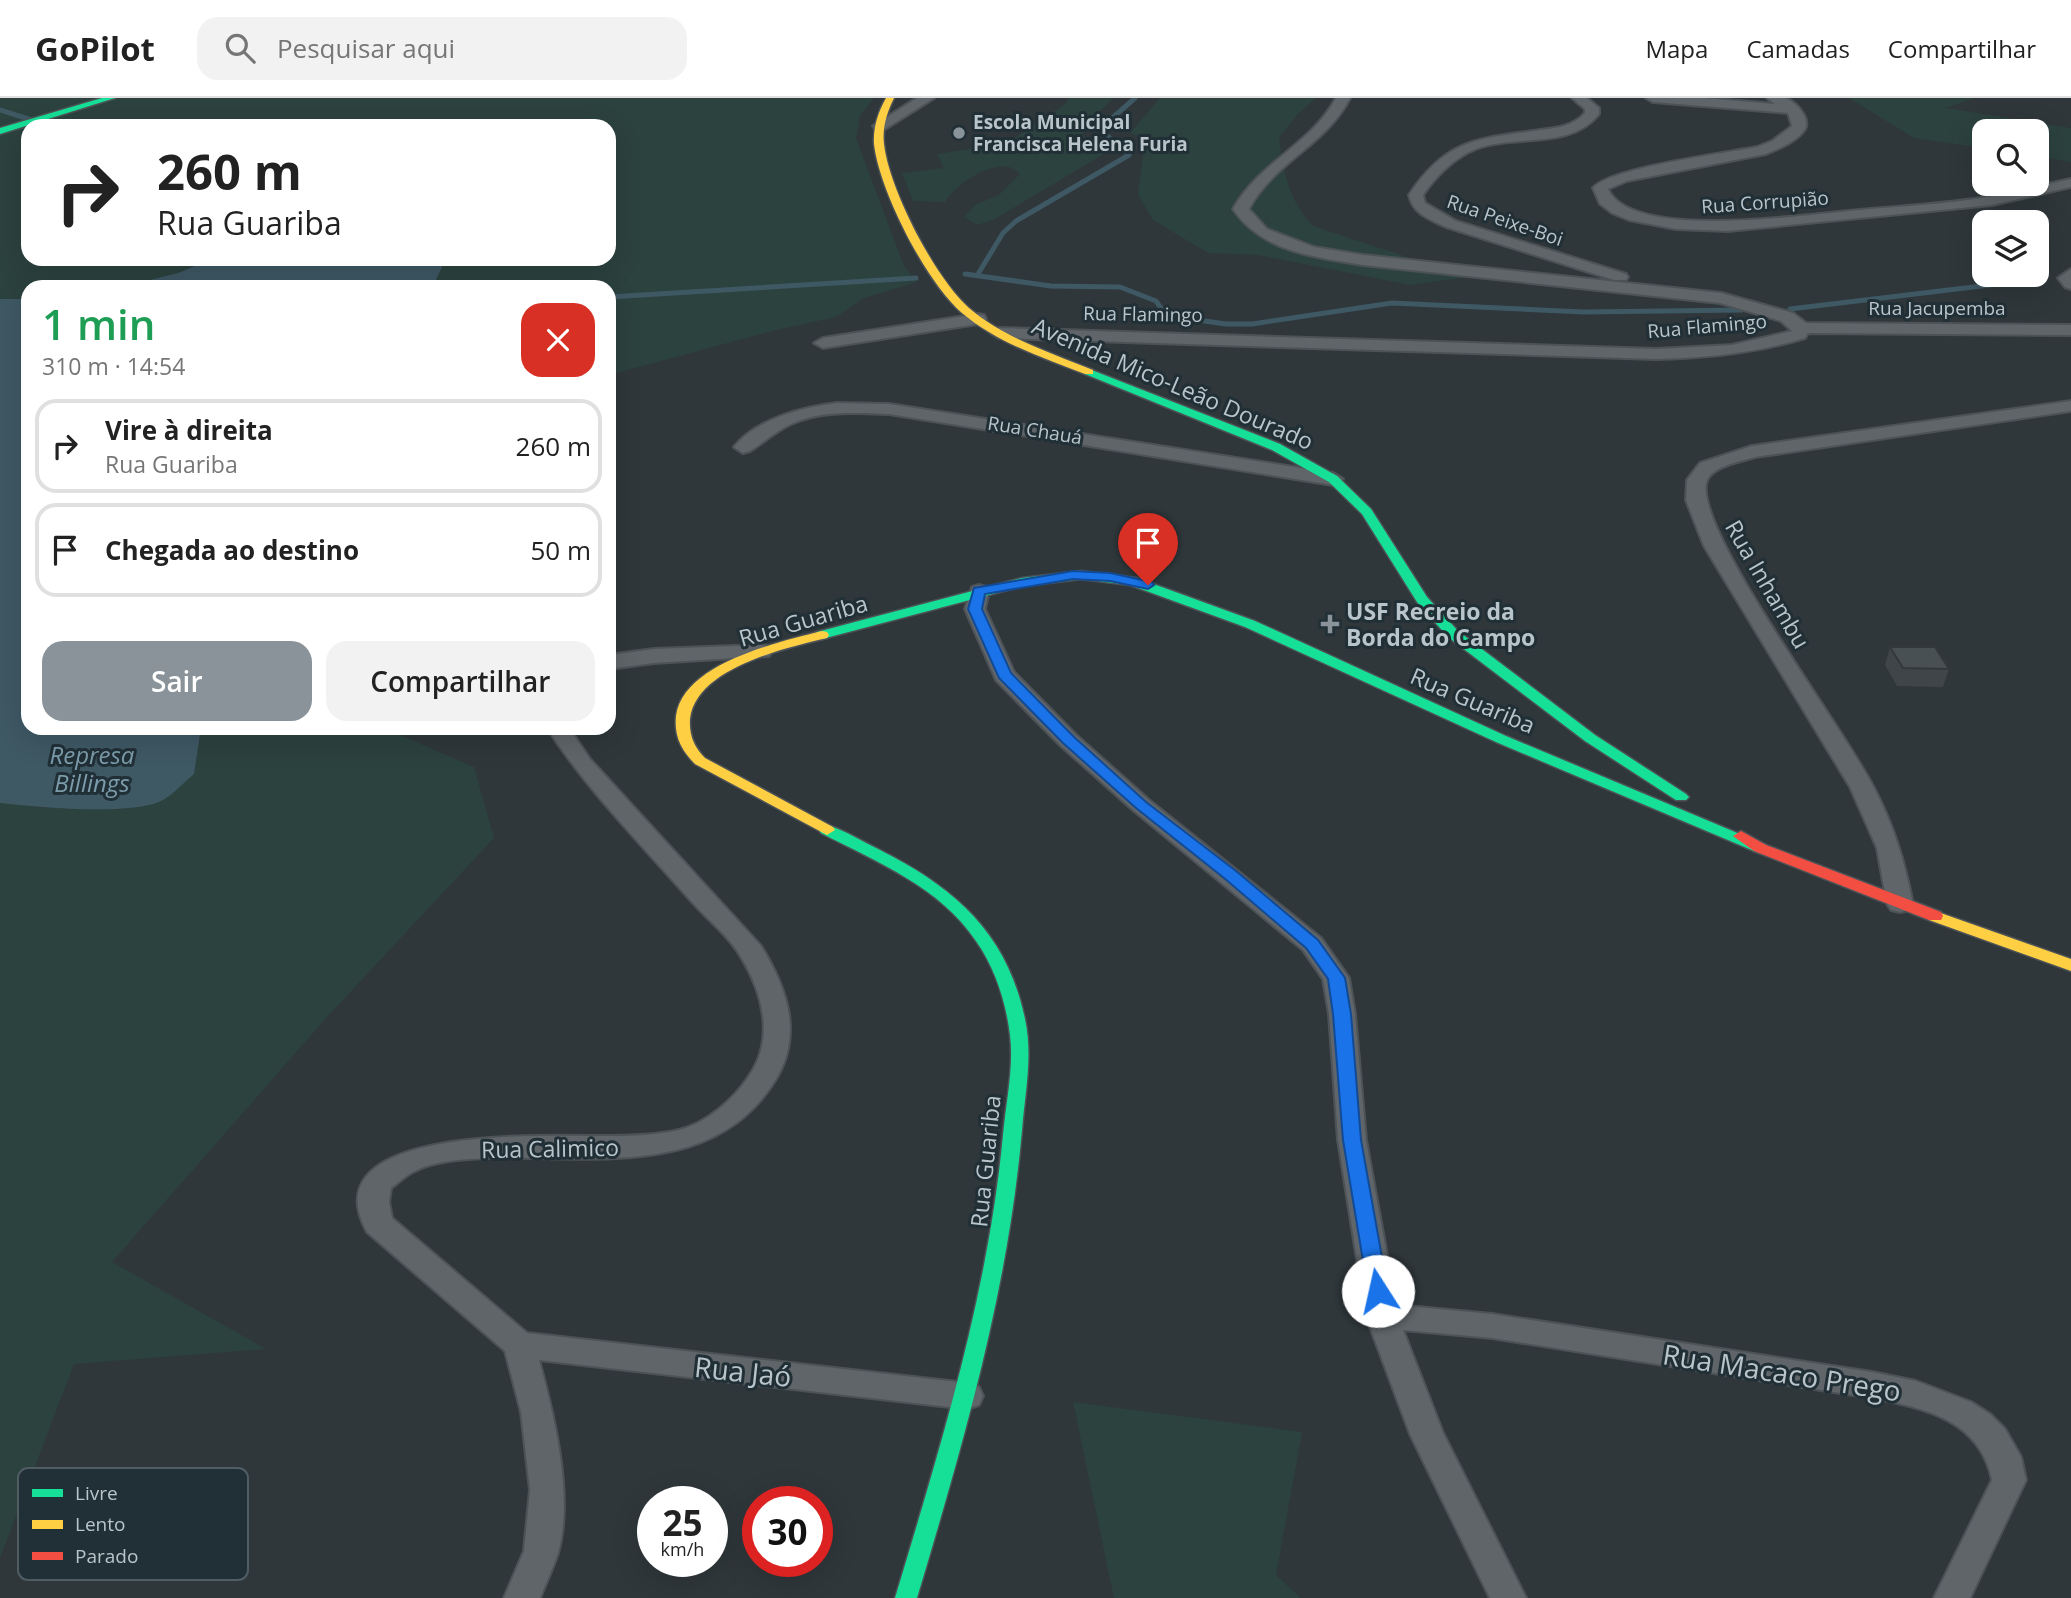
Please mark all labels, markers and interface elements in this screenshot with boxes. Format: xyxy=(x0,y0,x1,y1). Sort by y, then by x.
search box xyxy=(197,17,687,80)
text: GoPilot xyxy=(35,26,155,71)
icon: search xyxy=(221,29,259,67)
text: Pesquisar aqui xyxy=(277,30,455,66)
text: Mapa xyxy=(1645,32,1708,65)
text: Camadas xyxy=(1746,32,1850,65)
text: Compartilhar xyxy=(1888,32,2036,65)
place label: Escola Municipal Francisca Helena Furia xyxy=(973,109,1188,157)
map controls xyxy=(1972,119,2049,287)
button: search xyxy=(1972,119,2049,196)
marker: Escola Municipal Francisca Helena Furia xyxy=(951,125,967,141)
text: 260 m xyxy=(157,138,302,204)
icon: right xyxy=(42,147,133,238)
street label: Rua Corrupião xyxy=(1700,185,1830,219)
street label: Rua Peixe-Boi xyxy=(1444,188,1566,252)
text: Rua Guariba xyxy=(157,201,342,244)
button: layers xyxy=(1972,210,2049,287)
text: 1 min xyxy=(42,295,155,352)
street label: Rua Jacupemba xyxy=(1868,295,2006,321)
street label: Rua Flamingo xyxy=(1083,300,1203,328)
button: close xyxy=(521,303,595,377)
street label: Rua Flamingo xyxy=(1646,308,1768,344)
street label: Avenida Mico-Leão Dourado xyxy=(1027,309,1319,457)
text: 310 m · 14:54 xyxy=(42,350,185,382)
street label: Rua Chauá xyxy=(986,410,1084,450)
text: Vire à direita xyxy=(105,412,273,448)
icon: right xyxy=(46,427,84,465)
text: 260 m xyxy=(516,428,591,464)
text: Rua Guariba xyxy=(105,448,238,480)
pin xyxy=(1118,513,1178,585)
street label: Rua Inhambu xyxy=(1718,514,1818,654)
icon: arrive xyxy=(1129,524,1167,562)
icon: arrive xyxy=(46,531,84,569)
text: Chegada ao destino xyxy=(105,532,359,568)
text: 50 m xyxy=(530,532,591,568)
street label: Rua Guariba xyxy=(735,586,871,654)
place label: USF Recreio da Borda do Campo xyxy=(1346,595,1535,653)
marker: USF Recreio da Borda do Campo xyxy=(1320,614,1340,634)
button: Sair xyxy=(42,641,312,721)
button: Compartilhar xyxy=(326,641,595,721)
street label: Rua Guariba xyxy=(1406,659,1540,741)
water label: Represa Billings xyxy=(50,738,135,799)
street label: Rua Guariba xyxy=(962,1093,1008,1229)
street label: Rua Calimico xyxy=(481,1131,619,1165)
position arrow xyxy=(1341,1254,1415,1328)
street label: Rua Macaco Prego xyxy=(1660,1334,1904,1410)
street label: Rua Jaó xyxy=(693,1347,793,1395)
legend xyxy=(18,1468,248,1580)
text: Livre xyxy=(75,1480,118,1506)
speed limit sign: 30 xyxy=(742,1486,833,1577)
text: 25 xyxy=(662,1499,703,1546)
text: Lento xyxy=(75,1511,125,1537)
text: km/h xyxy=(661,1537,704,1561)
text: Parado xyxy=(75,1543,138,1569)

